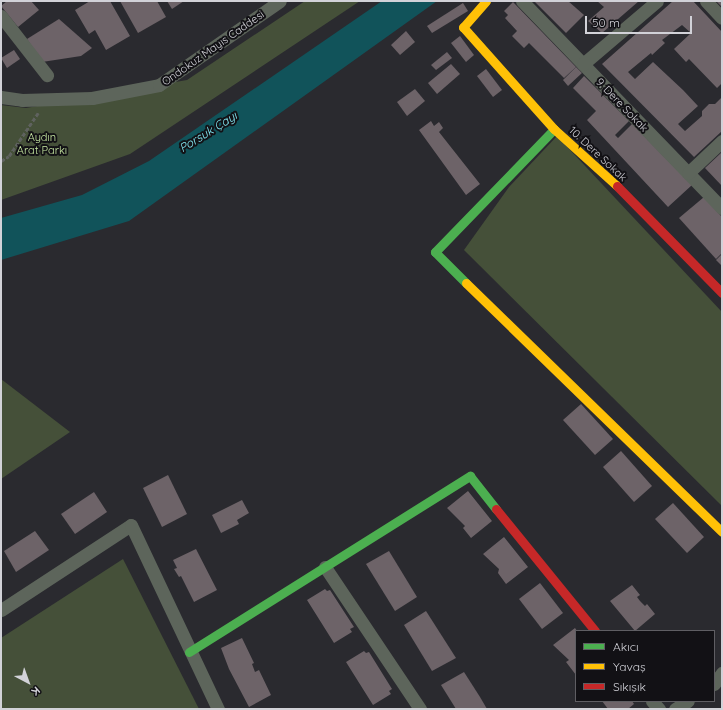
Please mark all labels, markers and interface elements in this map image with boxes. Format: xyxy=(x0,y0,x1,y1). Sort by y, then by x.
street label: Ondokuz Mayıs Caddesi xyxy=(159,8,267,88)
scale bar xyxy=(587,8,694,34)
text: 50 m xyxy=(592,15,620,30)
street label: 9. Dere Sokak xyxy=(593,75,651,135)
water label: Porsuk Çayı xyxy=(176,109,240,155)
street label: 10. Dere Sokak xyxy=(566,124,630,184)
park label: Aydın Arat Parkı xyxy=(17,131,67,157)
legend xyxy=(575,630,715,702)
text: Akıcı xyxy=(613,639,639,654)
text: Yavaş xyxy=(613,659,646,674)
north arrow xyxy=(8,662,48,702)
text: Sıkışık xyxy=(613,679,646,694)
text: K xyxy=(29,683,43,699)

